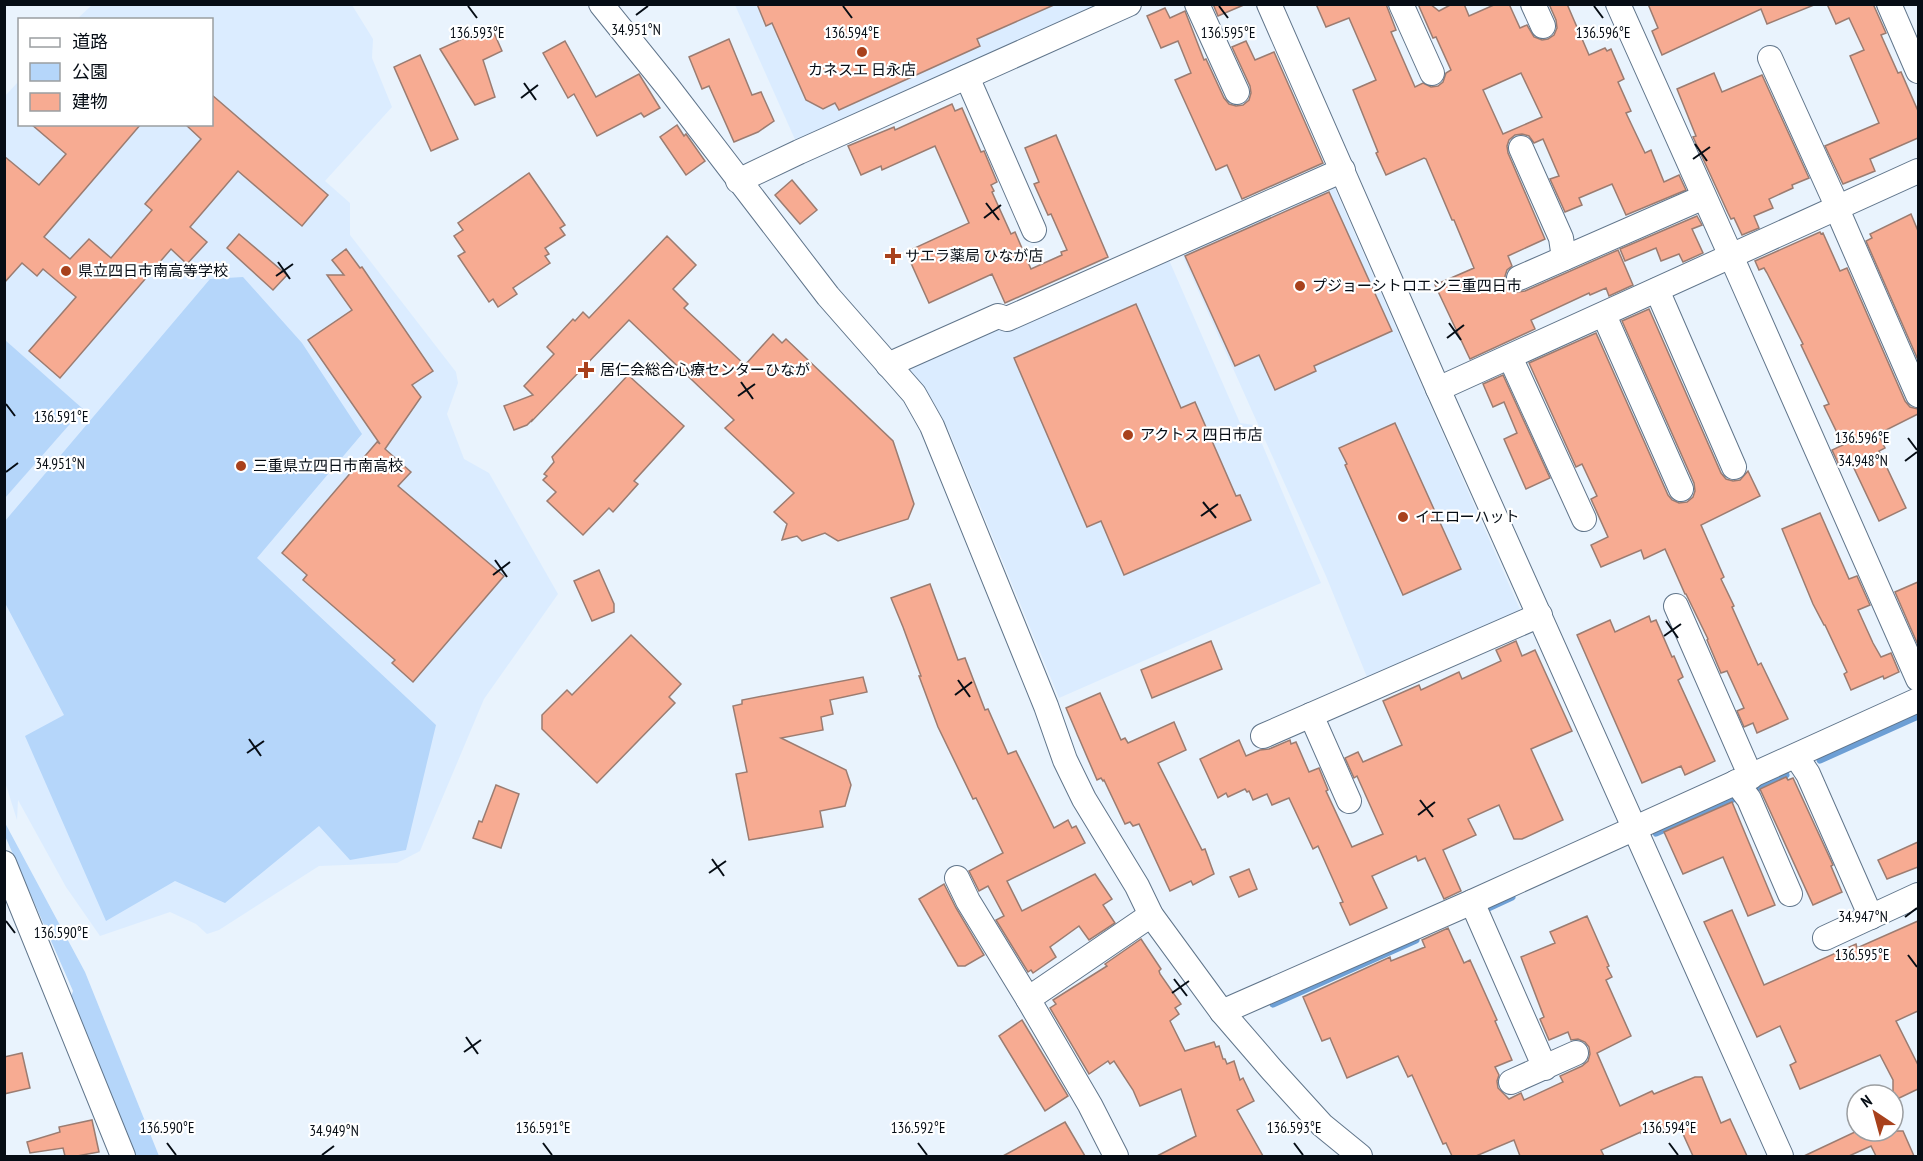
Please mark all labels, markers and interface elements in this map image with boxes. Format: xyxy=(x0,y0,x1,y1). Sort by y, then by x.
legend xyxy=(18,18,213,126)
text: 34.951°N xyxy=(611,20,661,39)
text: 136.593°E xyxy=(450,23,504,42)
text: 136.594°E xyxy=(825,23,879,42)
text: 136.595°E xyxy=(1201,23,1255,42)
text: 136.596°E xyxy=(1576,23,1630,42)
text: 道路 xyxy=(72,30,108,53)
marker: カネスエ 日永店 xyxy=(855,45,869,59)
text: 公園 xyxy=(72,60,108,83)
place label: カネスエ 日永店 xyxy=(808,60,916,79)
text: 建物 xyxy=(72,90,108,113)
place label: サエラ薬局 ひなが店 xyxy=(905,246,1043,265)
marker: サエラ薬局 ひなが店 xyxy=(886,249,900,263)
place label: 県立四日市南高等学校 xyxy=(78,261,228,280)
marker: 県立四日市南高等学校 xyxy=(59,264,73,278)
place label: プジョーシトロエン三重四日市 xyxy=(1312,276,1522,295)
marker: プジョーシトロエン三重四日市 xyxy=(1293,279,1307,293)
place label: 居仁会総合心療センターひなが xyxy=(600,360,810,379)
marker: 居仁会総合心療センターひなが xyxy=(577,361,595,379)
text: 136.591°E xyxy=(34,407,88,426)
place label: アクトス 四日市店 xyxy=(1140,425,1262,444)
marker: アクトス 四日市店 xyxy=(1121,428,1135,442)
text: 136.596°E xyxy=(1835,428,1889,447)
text: 34.948°N xyxy=(1838,451,1888,470)
text: 34.951°N xyxy=(35,454,85,473)
place label: 三重県立四日市南高校 xyxy=(253,456,403,475)
marker: 三重県立四日市南高校 xyxy=(234,459,248,473)
place label: イエローハット xyxy=(1415,507,1520,526)
marker: イエローハット xyxy=(1396,510,1410,524)
text: 34.947°N xyxy=(1838,907,1888,926)
text: 136.590°E xyxy=(34,923,88,942)
text: 136.595°E xyxy=(1835,945,1889,964)
north arrow xyxy=(1845,1083,1905,1143)
text: N xyxy=(1857,1090,1876,1111)
text: 136.590°E xyxy=(140,1118,194,1137)
text: 136.591°E xyxy=(516,1118,570,1137)
text: 136.592°E xyxy=(891,1118,945,1137)
text: 136.593°E xyxy=(1267,1118,1321,1137)
text: 136.594°E xyxy=(1642,1118,1696,1137)
text: 34.949°N xyxy=(309,1121,359,1140)

